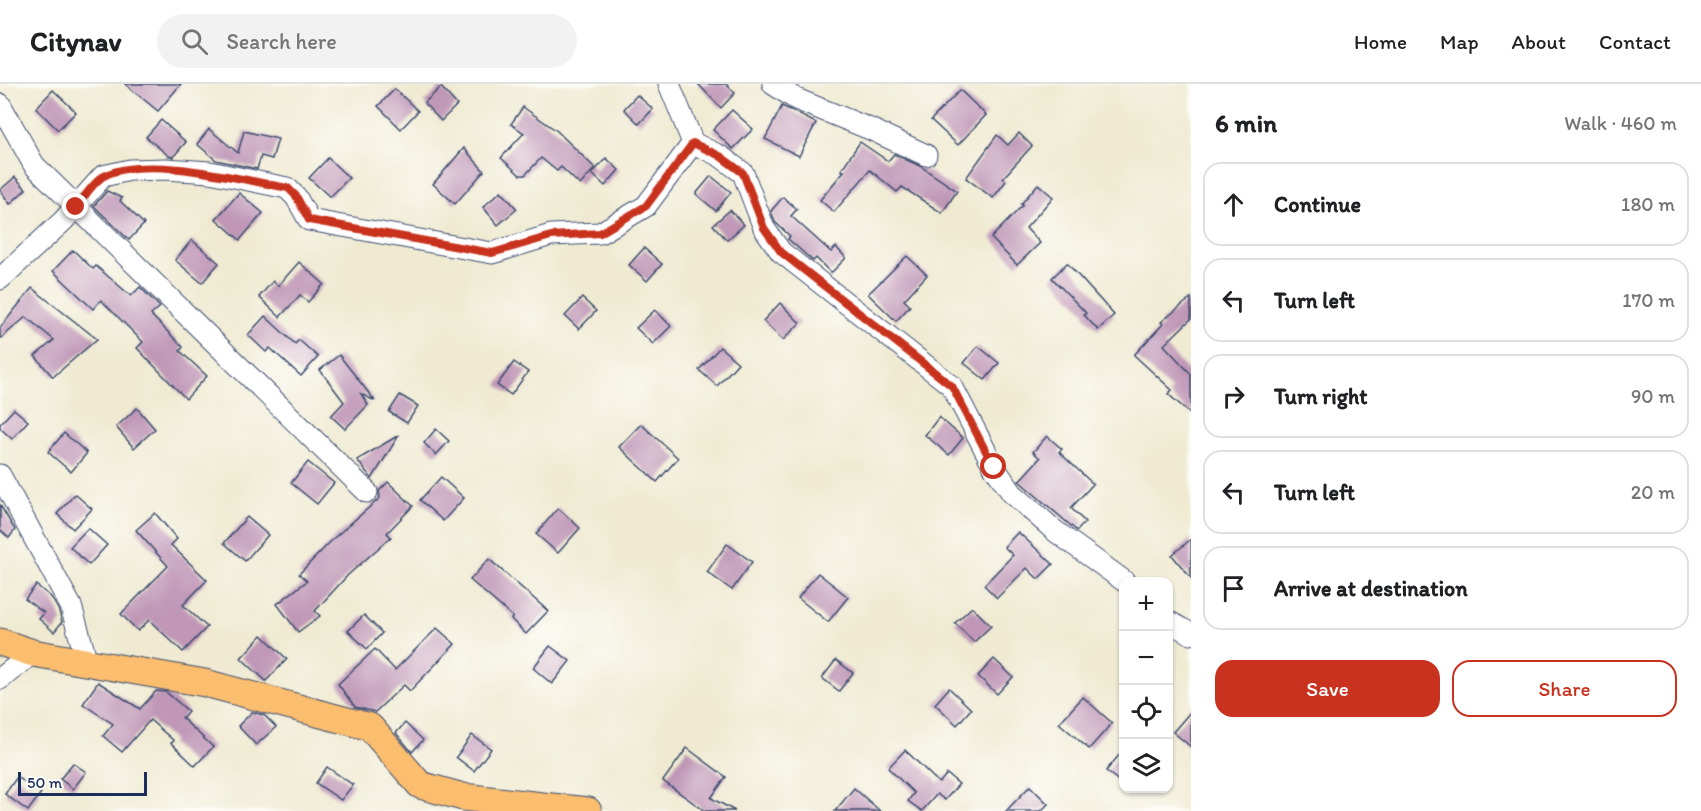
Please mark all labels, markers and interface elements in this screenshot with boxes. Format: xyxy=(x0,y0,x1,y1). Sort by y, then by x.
search box xyxy=(157,14,577,68)
text: Citynav xyxy=(30,24,121,58)
icon: search xyxy=(178,25,211,58)
text: Search here xyxy=(226,28,337,55)
text: Home xyxy=(1354,29,1407,54)
text: Map xyxy=(1440,29,1479,54)
text: About xyxy=(1512,29,1566,54)
text: Contact xyxy=(1599,29,1671,54)
text: 6 min xyxy=(1215,107,1277,139)
text: Walk · 460 m xyxy=(1564,111,1677,135)
icon: ahead xyxy=(1217,188,1250,221)
text: Continue xyxy=(1274,191,1361,218)
text: 180 m xyxy=(1621,192,1675,216)
route end xyxy=(62,193,88,219)
icon: left xyxy=(1217,284,1250,317)
text: Turn left xyxy=(1274,287,1355,314)
text: 170 m xyxy=(1622,288,1675,312)
icon: right xyxy=(1217,380,1250,413)
text: Turn right xyxy=(1274,383,1368,410)
text: 90 m xyxy=(1631,384,1675,408)
route start xyxy=(980,453,1006,479)
icon: left xyxy=(1217,476,1250,509)
text: Turn left xyxy=(1274,479,1355,506)
text: 20 m xyxy=(1631,480,1675,504)
icon: arrive xyxy=(1217,572,1250,605)
text: Arrive at destination xyxy=(1274,575,1468,602)
map controls xyxy=(1119,577,1173,793)
button: + xyxy=(1119,577,1173,631)
button: − xyxy=(1119,631,1173,685)
button: Save xyxy=(1215,660,1440,717)
button: Share xyxy=(1452,660,1677,717)
button: locate xyxy=(1119,685,1173,739)
button: layers xyxy=(1119,739,1173,793)
scale bar xyxy=(18,769,147,796)
text: 50 m xyxy=(27,773,62,792)

